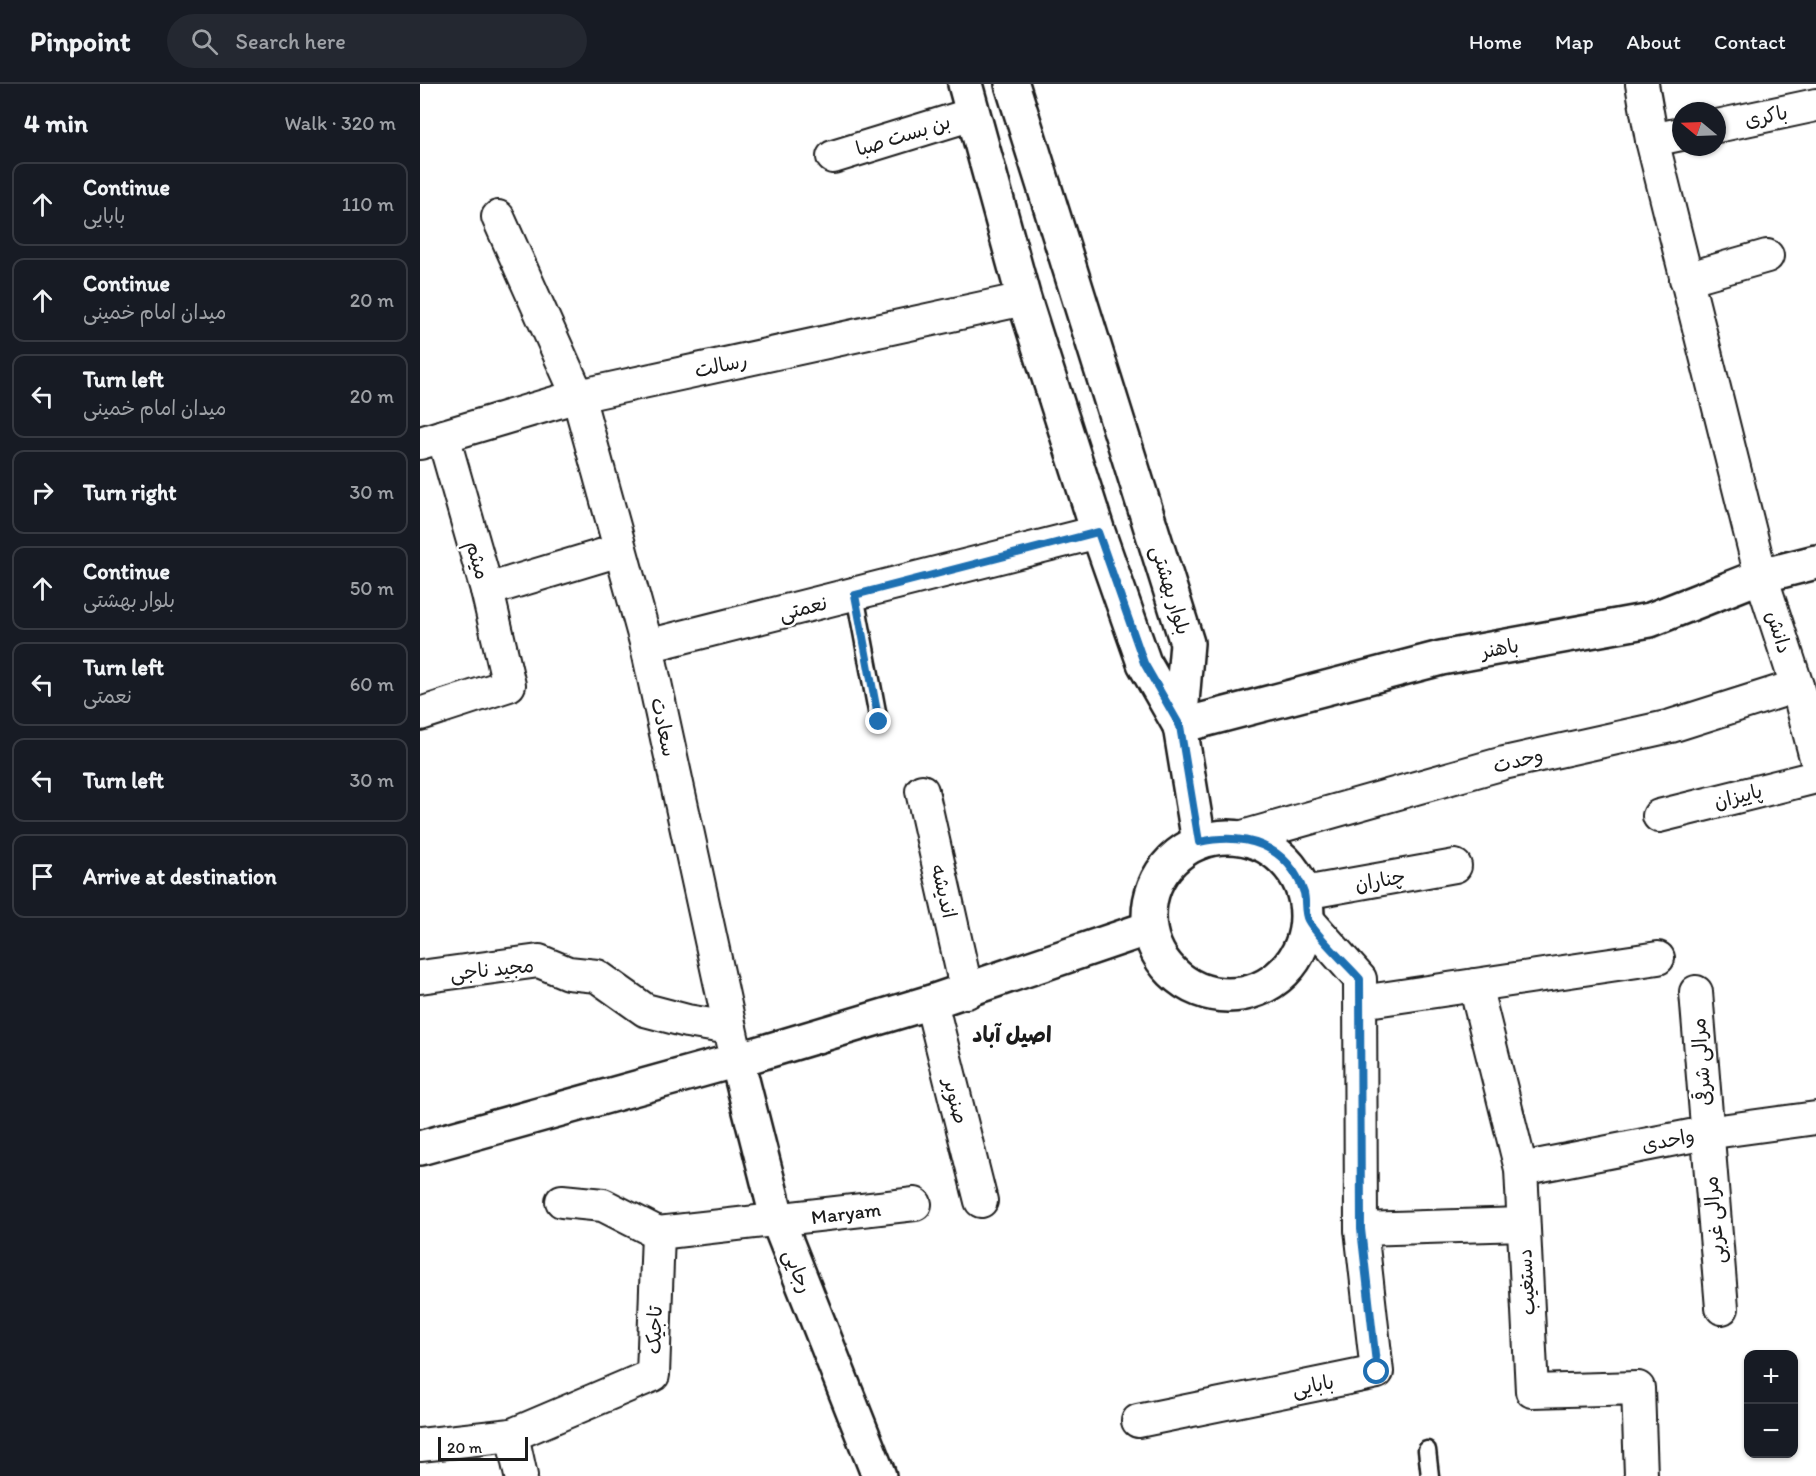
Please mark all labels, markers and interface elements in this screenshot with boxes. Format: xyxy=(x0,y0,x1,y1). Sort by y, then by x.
search box xyxy=(167,14,587,68)
text: Pinpoint xyxy=(30,24,131,58)
icon: search xyxy=(188,25,221,58)
text: Search here xyxy=(236,28,346,55)
text: Home xyxy=(1469,29,1522,54)
text: Map xyxy=(1555,29,1594,54)
text: About xyxy=(1627,29,1681,54)
text: Contact xyxy=(1714,29,1786,54)
street label: باکری xyxy=(1742,100,1790,132)
north arrow xyxy=(1672,102,1726,156)
text: 4 min xyxy=(24,107,88,139)
street label: بن بست صبا xyxy=(853,109,953,161)
text: Walk · 320 m xyxy=(284,111,396,135)
text: Continue xyxy=(83,174,170,201)
icon: ahead xyxy=(26,188,59,221)
text: 110 m xyxy=(342,192,394,216)
text: بابایی xyxy=(83,204,125,228)
text: Continue xyxy=(83,270,170,297)
icon: ahead xyxy=(26,284,59,317)
text: 20 m xyxy=(350,288,394,312)
text: میدان امام خمینی xyxy=(83,300,226,324)
street label: رسالت xyxy=(692,348,750,382)
text: Turn left xyxy=(83,366,164,393)
icon: left xyxy=(26,380,59,413)
text: 20 m xyxy=(350,384,394,408)
text: میدان امام خمینی xyxy=(83,396,226,420)
icon: right xyxy=(26,476,59,509)
text: Turn right xyxy=(83,479,177,506)
text: 30 m xyxy=(349,480,394,504)
street label: میثم xyxy=(458,538,495,583)
street label: بلوار بهشتی xyxy=(1145,543,1196,638)
text: Continue xyxy=(83,558,170,585)
icon: ahead xyxy=(26,572,59,605)
text: 50 m xyxy=(350,576,394,600)
text: بلوار بهشتی xyxy=(83,588,175,612)
street label: نعمتی xyxy=(776,590,830,627)
street label: دانش xyxy=(1761,608,1797,656)
street label: باهنر xyxy=(1477,633,1521,663)
text: Turn left xyxy=(83,654,164,681)
icon: left xyxy=(26,668,59,701)
text: 60 m xyxy=(350,672,394,696)
text: نعمتی xyxy=(83,684,132,708)
street label: سعادت xyxy=(646,695,682,759)
route end xyxy=(865,708,891,734)
street label: وحدت xyxy=(1490,742,1546,778)
icon: left xyxy=(26,764,59,797)
text: Turn left xyxy=(83,767,164,794)
text: 30 m xyxy=(349,768,394,792)
street label: پاییزان xyxy=(1711,778,1765,815)
icon: arrive xyxy=(26,860,59,893)
street label: اندیشه xyxy=(926,861,962,921)
text: Arrive at destination xyxy=(83,863,277,890)
street label: چناران xyxy=(1353,864,1407,897)
street label: مجید ناجی xyxy=(449,953,535,986)
street label: مرالی شرقی xyxy=(1685,1017,1717,1107)
district label: اصیل آباد xyxy=(972,1021,1052,1048)
street label: صنوبر xyxy=(936,1074,973,1127)
street label: واحدی xyxy=(1640,1123,1696,1157)
street label: مرالی غربی xyxy=(1698,1175,1731,1265)
street label: Maryam xyxy=(810,1197,882,1229)
street label: رجایی xyxy=(777,1246,818,1297)
street label: دستغیب xyxy=(1512,1248,1540,1316)
street label: تاجیک xyxy=(641,1305,667,1355)
map controls xyxy=(1744,1350,1798,1458)
button: + xyxy=(1744,1350,1798,1404)
route start xyxy=(1363,1358,1389,1384)
street label: بابایی xyxy=(1290,1369,1336,1402)
button: − xyxy=(1744,1404,1798,1458)
scale bar xyxy=(438,1434,528,1462)
text: 20 m xyxy=(447,1438,482,1457)

